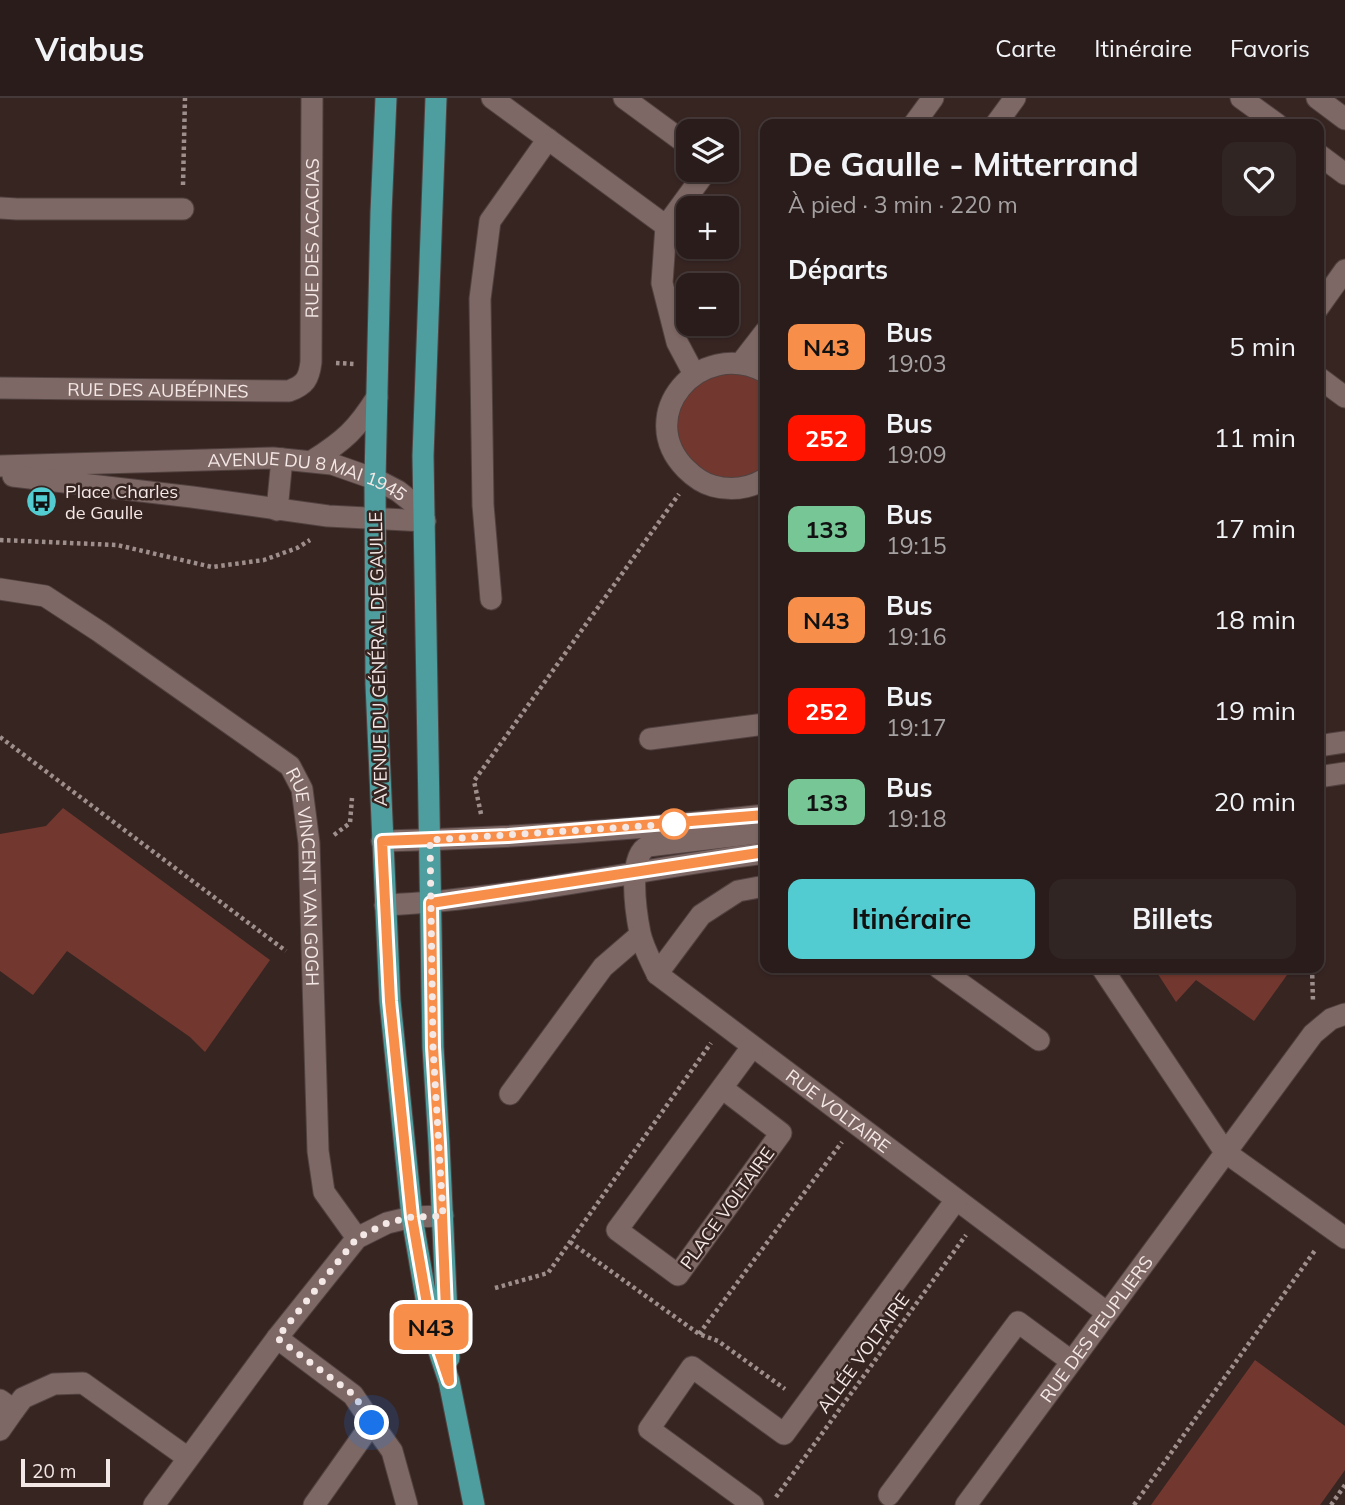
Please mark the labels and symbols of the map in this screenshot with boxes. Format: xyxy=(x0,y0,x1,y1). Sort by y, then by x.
street label: RUE DES ACACIAS xyxy=(300,158,323,318)
street label: RUE DES AUBÉPINES xyxy=(67,377,249,402)
street label: AVENUE DU 8 MAI 1945 xyxy=(207,446,412,506)
place label: Place Charles de Gaulle xyxy=(65,480,178,524)
bus stop icon: Place Charles de Gaulle xyxy=(25,484,59,518)
street label: AVENUE DU GÉNÉRAL DE GAULLE xyxy=(364,511,392,807)
street label: RUE VINCENT VAN GOGH xyxy=(281,763,325,986)
unlabelled marker xyxy=(659,809,689,839)
street label: RUE VOLTAIRE xyxy=(782,1064,895,1157)
street label: PLACE VOLTAIRE xyxy=(675,1142,779,1274)
street label: RUE DES PEUPLIERS xyxy=(1034,1251,1158,1407)
street label: ALLÉE VOLTAIRE xyxy=(812,1288,914,1418)
line badge: N43 xyxy=(391,1304,471,1350)
your location xyxy=(354,1405,389,1440)
scale bar xyxy=(21,1456,110,1488)

